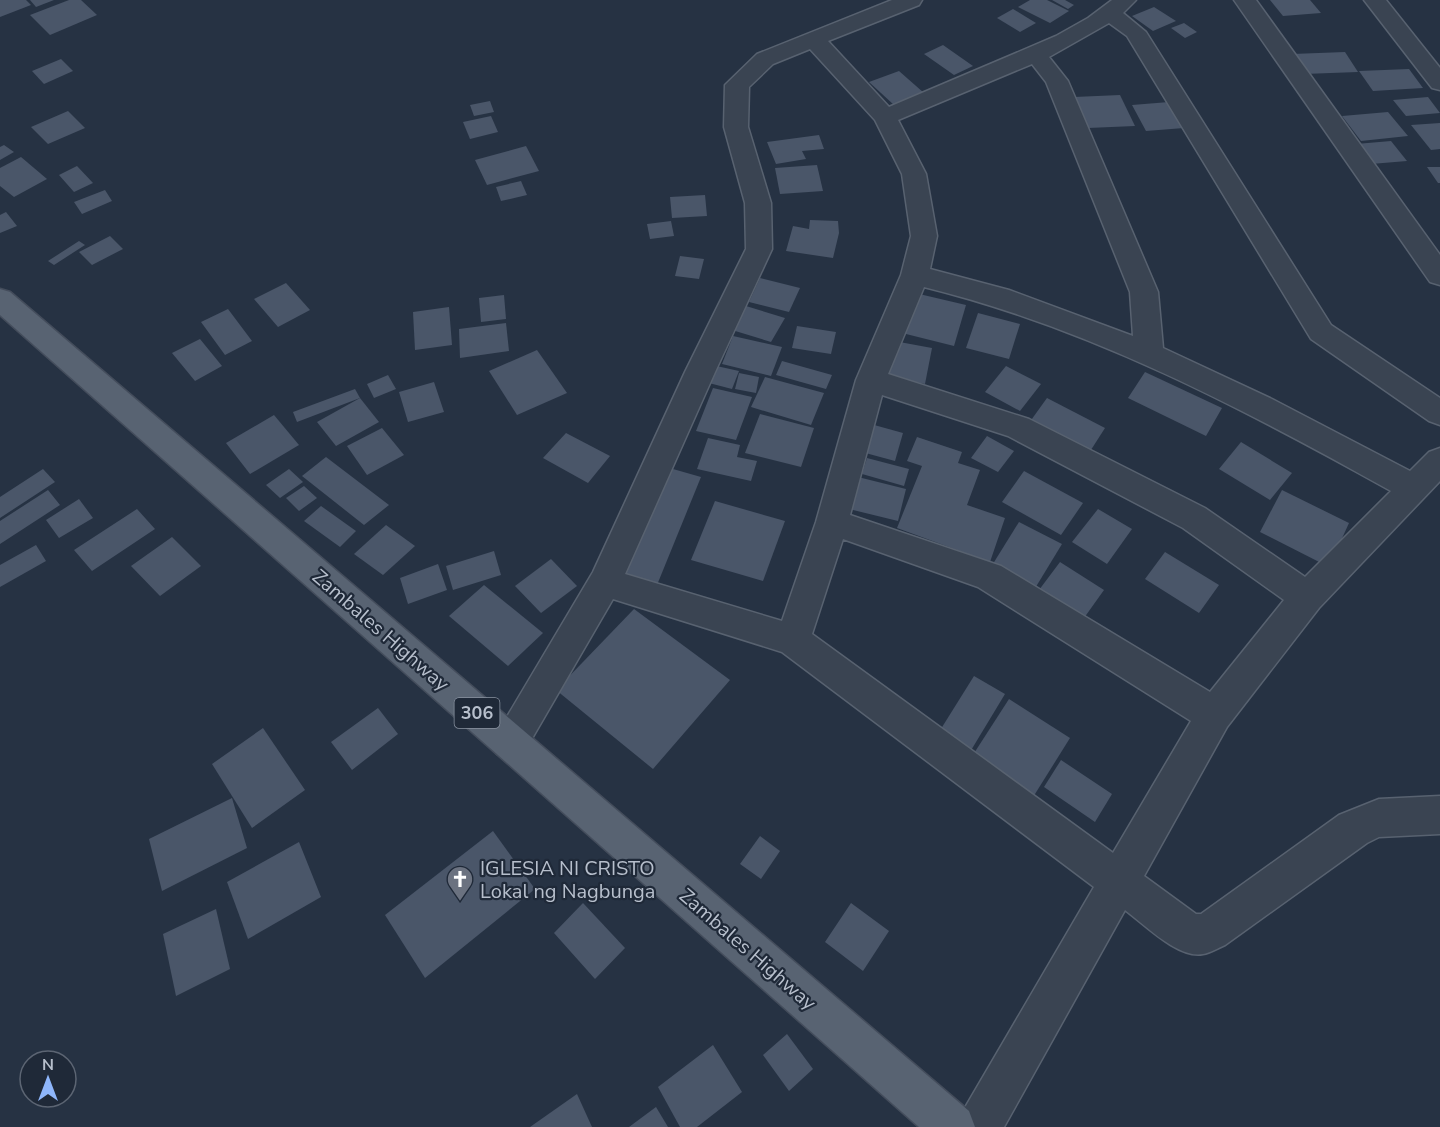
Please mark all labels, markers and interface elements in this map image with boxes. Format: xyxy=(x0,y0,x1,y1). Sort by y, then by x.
street label: Zambales Highway xyxy=(307,563,455,698)
road number: 306 xyxy=(454,698,500,728)
place label: IGLESIA NI CRISTO Lokal ng Nagbunga xyxy=(480,855,655,905)
church icon: IGLESIA NI CRISTO Lokal ng Nagbunga xyxy=(445,864,475,902)
street label: Zambales Highway xyxy=(674,882,822,1017)
north arrow xyxy=(18,1049,78,1109)
text: N xyxy=(42,1054,54,1076)

